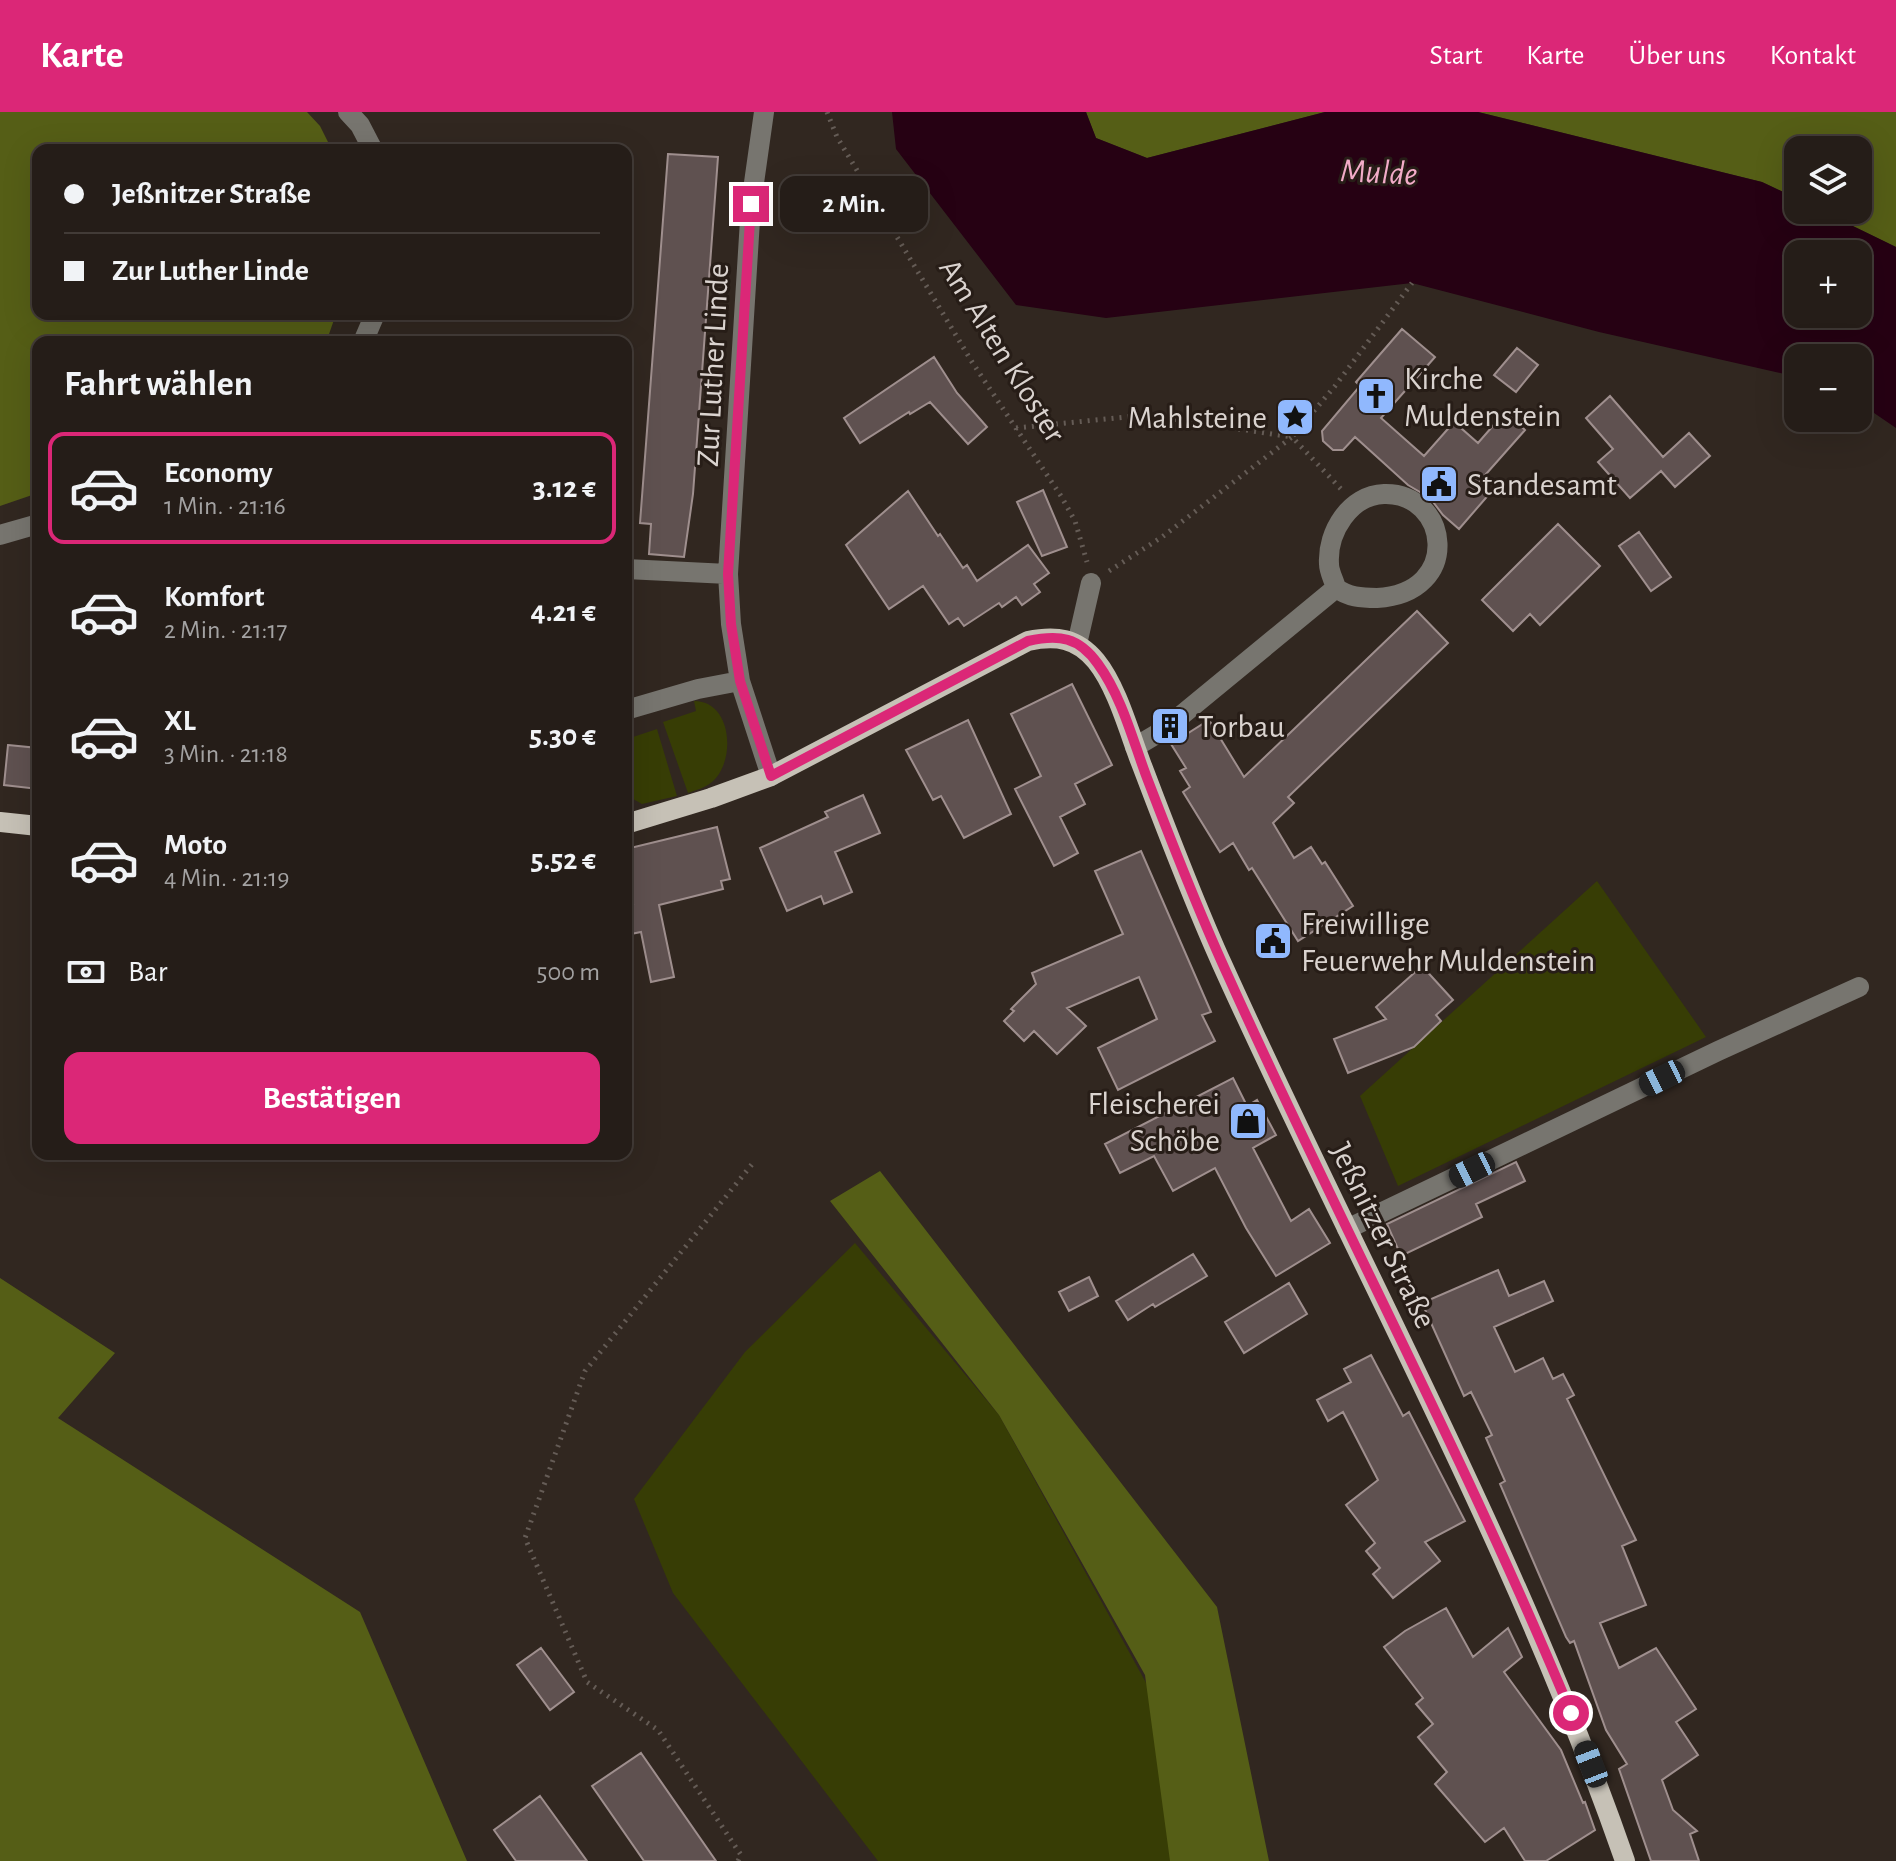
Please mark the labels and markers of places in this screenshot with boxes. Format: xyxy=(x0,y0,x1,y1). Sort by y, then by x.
place label: Kirche Muldenstein xyxy=(1404,363,1561,432)
church icon: Kirche Muldenstein xyxy=(1355,375,1397,417)
place icon: Mahlsteine xyxy=(1274,396,1316,438)
place label: Mahlsteine xyxy=(1127,402,1267,434)
public building icon: Standesamt xyxy=(1418,463,1460,505)
place label: Standesamt xyxy=(1467,469,1617,501)
building icon: Torbau xyxy=(1149,705,1191,747)
place label: Torbau xyxy=(1198,711,1285,743)
place label: Freiwillige Feuerwehr Muldenstein xyxy=(1301,908,1595,977)
public building icon: Freiwillige Feuerwehr Muldenstein xyxy=(1252,920,1294,962)
place label: Fleischerei Schöbe xyxy=(1087,1088,1220,1157)
shop icon: Fleischerei Schöbe xyxy=(1227,1100,1269,1142)

